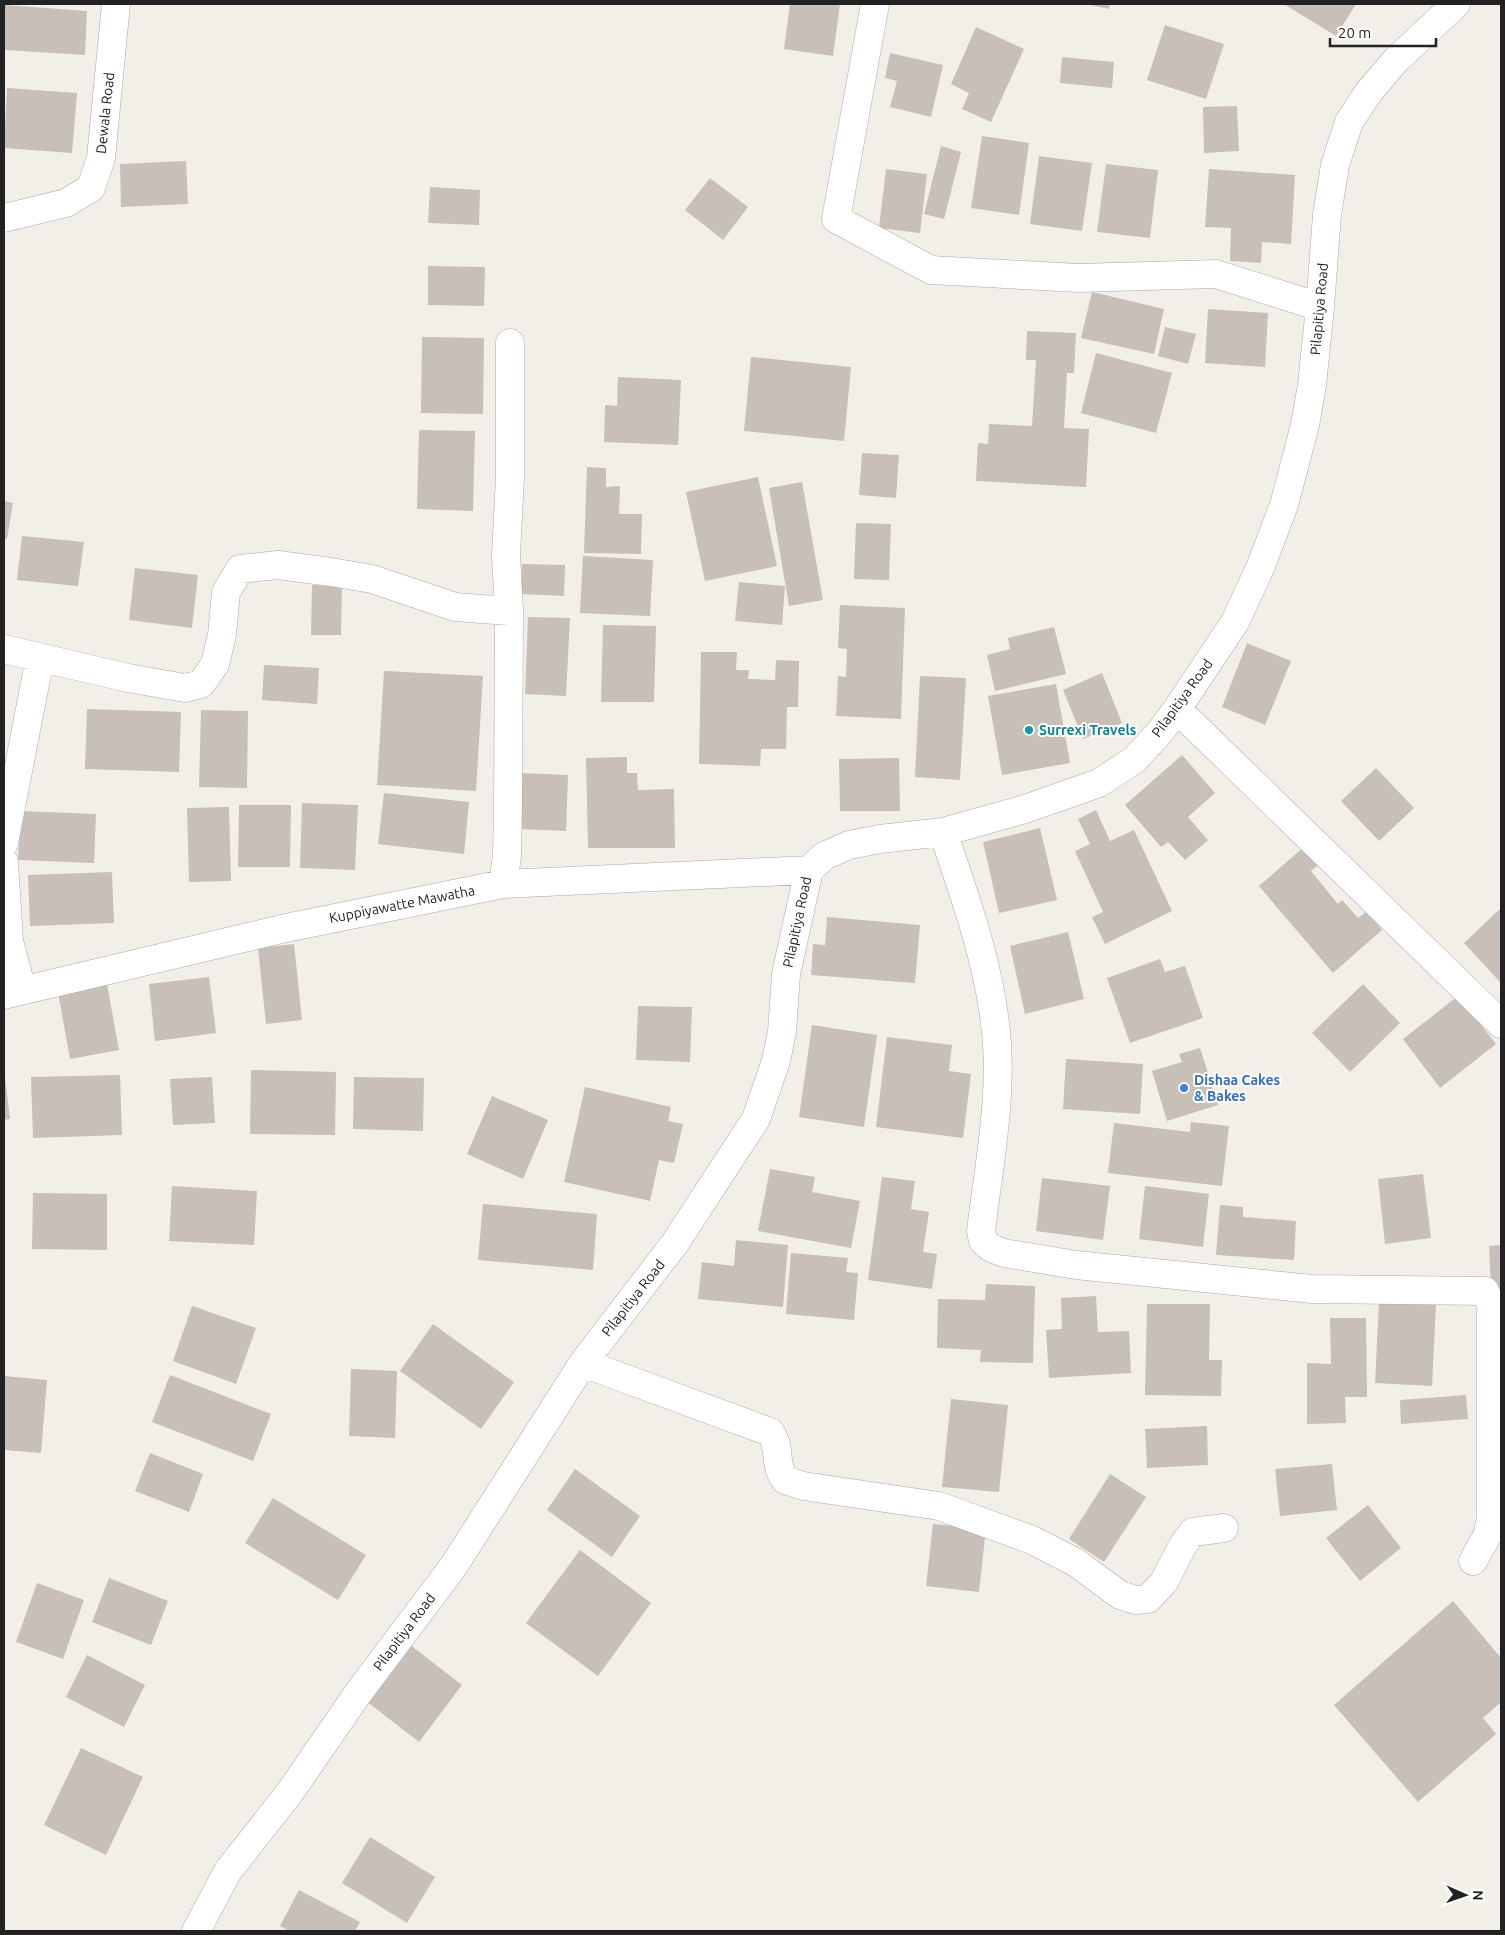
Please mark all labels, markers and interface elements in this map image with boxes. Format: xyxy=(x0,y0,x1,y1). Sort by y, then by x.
scale bar xyxy=(1330,15,1436,47)
text: 20 m xyxy=(1338,24,1371,41)
street label: Dewala Road xyxy=(93,71,117,155)
street label: Pilapitiya Road xyxy=(1307,262,1331,356)
street label: Pilapitiya Road xyxy=(1148,656,1216,740)
place label: Surrexi Travels xyxy=(1039,722,1137,738)
marker: Surrexi Travels xyxy=(1023,724,1035,736)
street label: Pilapitiya Road xyxy=(780,875,814,969)
street label: Kuppiyawatte Mawatha xyxy=(328,882,476,926)
place label: Dishaa Cakes & Bakes xyxy=(1194,1072,1281,1104)
marker: Dishaa Cakes & Bakes xyxy=(1178,1082,1190,1094)
street label: Pilapitiya Road xyxy=(598,1257,668,1339)
street label: Pilapitiya Road xyxy=(370,1590,438,1674)
north arrow xyxy=(1440,1870,1490,1920)
text: N xyxy=(1470,1890,1486,1901)

